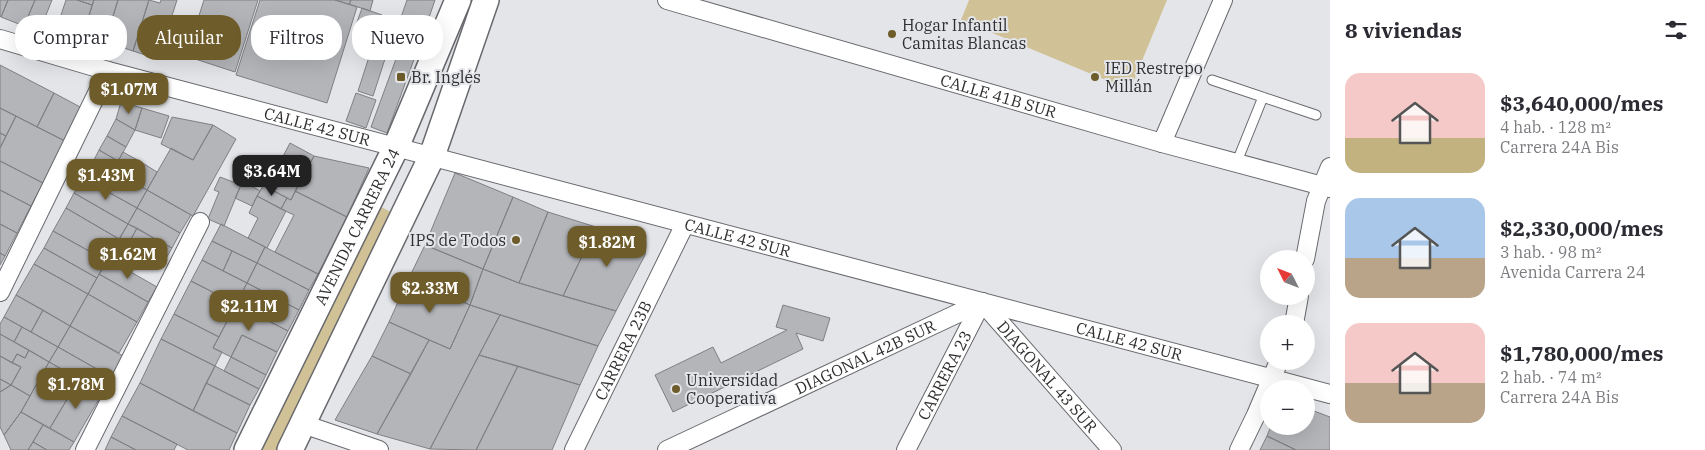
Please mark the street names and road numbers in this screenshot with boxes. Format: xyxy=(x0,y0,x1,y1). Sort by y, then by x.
street label: CALLE 41B SUR xyxy=(938,70,1059,122)
street label: CALLE 42 SUR xyxy=(262,103,373,150)
street label: AVENIDA CARRERA 24 xyxy=(310,145,404,308)
street label: CALLE 42 SUR xyxy=(682,214,793,261)
street label: CARRERA 23B xyxy=(590,297,656,403)
street label: DIAGONAL 42B SUR xyxy=(792,315,939,398)
street label: DIAGONAL 43 SUR xyxy=(993,316,1102,437)
street label: CALLE 42 SUR xyxy=(1074,317,1185,365)
street label: CARRERA 23 xyxy=(913,327,976,423)

